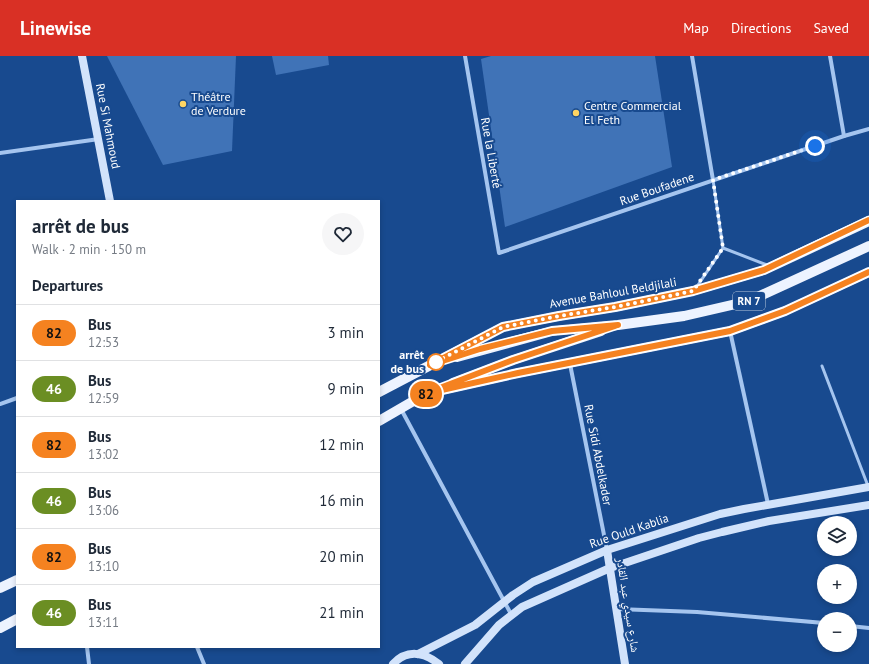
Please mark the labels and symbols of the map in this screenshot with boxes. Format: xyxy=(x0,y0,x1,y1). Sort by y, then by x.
street label: Rue Si Mahmoud xyxy=(93,82,124,170)
place label: Théâtre de Verdure xyxy=(191,89,246,118)
place label: Centre Commercial El Feth xyxy=(584,98,682,127)
marker: Théâtre de Verdure xyxy=(178,99,188,109)
marker: Centre Commercial El Feth xyxy=(571,108,581,118)
street label: Rue la Liberté xyxy=(478,116,505,190)
your location xyxy=(805,136,825,156)
street label: Rue Boufadene xyxy=(618,169,696,208)
street label: Avenue Bahloul Beldjilali xyxy=(548,274,678,311)
road number: RN 7 xyxy=(733,292,765,310)
place label: arrêt de bus xyxy=(390,347,425,376)
marker: arrêt de bus xyxy=(427,353,445,371)
line badge: 82 xyxy=(408,381,444,407)
street label: Rue Sidi Abdelkader xyxy=(581,403,616,507)
street label: Rue Ould Kablia xyxy=(587,510,670,551)
street label: شارع سيدي عبد القادر xyxy=(610,556,643,654)

